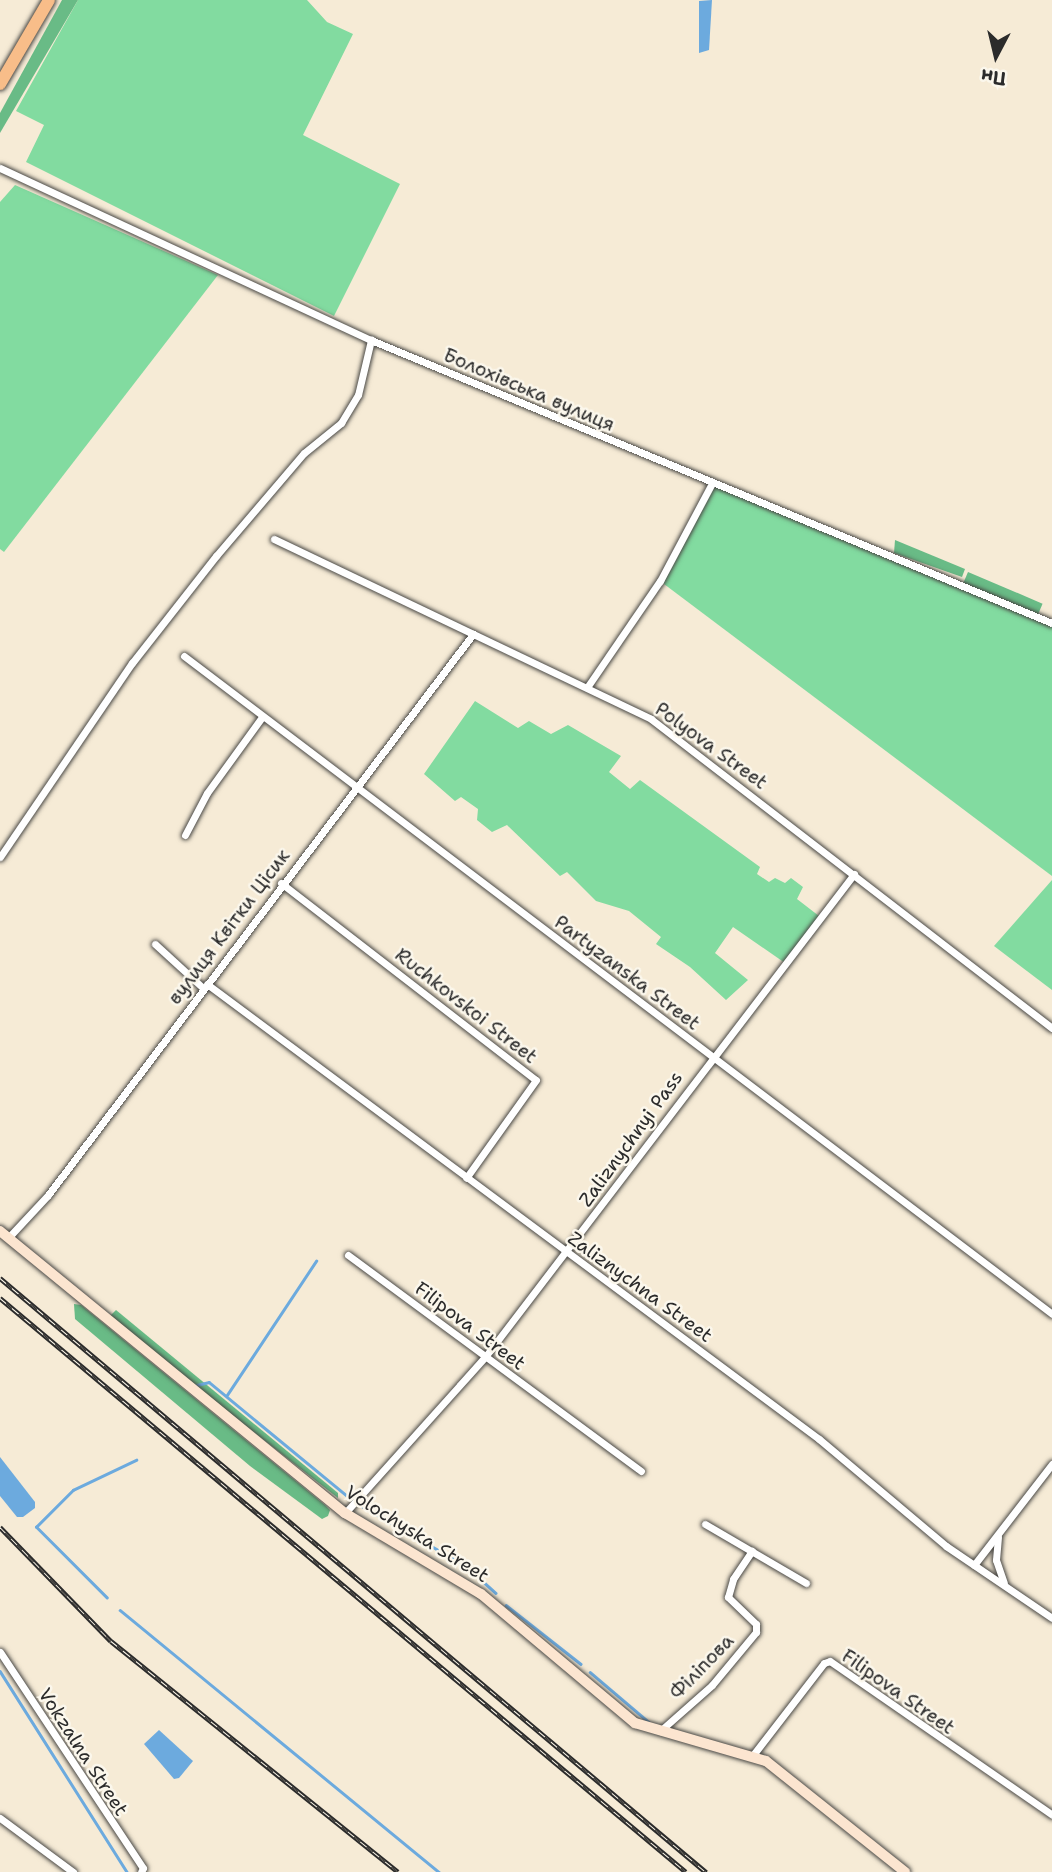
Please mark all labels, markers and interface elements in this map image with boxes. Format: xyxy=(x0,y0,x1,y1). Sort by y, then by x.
north arrow xyxy=(961,21,1031,91)
text: Пн xyxy=(979,63,1007,91)
street label: Болохівська вулиця xyxy=(440,344,618,436)
street label: Polyova Street xyxy=(650,698,772,794)
street label: вулиця Квітки Цісик xyxy=(163,845,295,1009)
street label: Partyzanska Street xyxy=(550,911,704,1035)
street label: Ruchkovskoi Street xyxy=(390,943,542,1069)
street label: Zaliznychnyi Pass xyxy=(574,1067,688,1211)
street label: Zaliznychna Street xyxy=(563,1227,717,1347)
street label: Filipova Street xyxy=(410,1277,530,1375)
street label: Volochyska Street xyxy=(341,1481,493,1587)
street label: Філіпова xyxy=(665,1630,739,1704)
street label: Filipova Street xyxy=(837,1645,959,1739)
street label: Vokzalna Street xyxy=(33,1684,133,1820)

